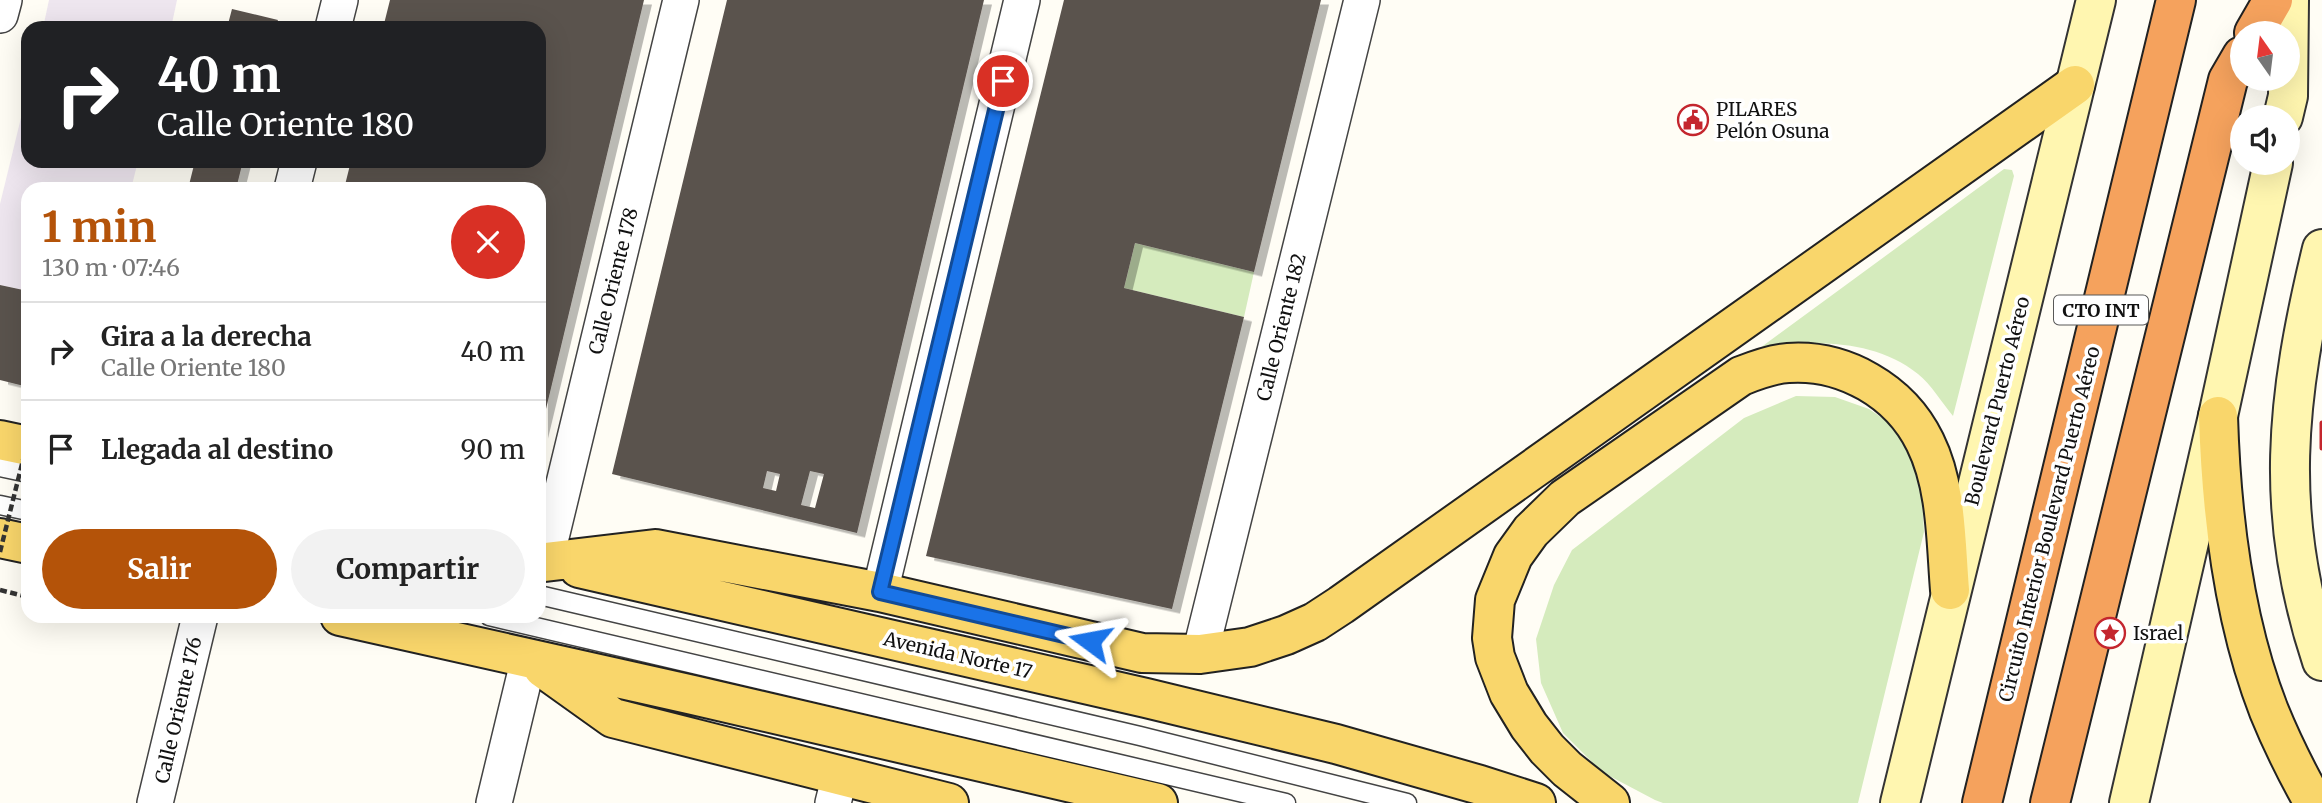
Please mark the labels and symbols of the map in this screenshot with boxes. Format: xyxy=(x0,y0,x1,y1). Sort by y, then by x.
north arrow xyxy=(2230,21,2300,91)
pin xyxy=(973,51,1033,111)
place label: PILARES Pelón Osuna xyxy=(1716,97,1830,143)
public building icon: PILARES Pelón Osuna xyxy=(1676,103,1710,137)
street label: Calle Oriente 178 xyxy=(583,205,643,357)
street label: Calle Oriente 182 xyxy=(1251,251,1311,403)
street label: Boulevard Puerto Aéreo xyxy=(1959,294,2035,508)
road number: CTO INT xyxy=(2054,296,2148,324)
street label: Circuito Interior Boulevard Puerto Aéreo xyxy=(1993,344,2105,704)
position arrow xyxy=(1053,604,1127,678)
place icon: Israel xyxy=(2093,616,2127,650)
place label: Israel xyxy=(2133,621,2183,645)
street label: Avenida Norte 17 xyxy=(880,626,1035,684)
street label: Calle Oriente 176 xyxy=(149,634,207,786)

